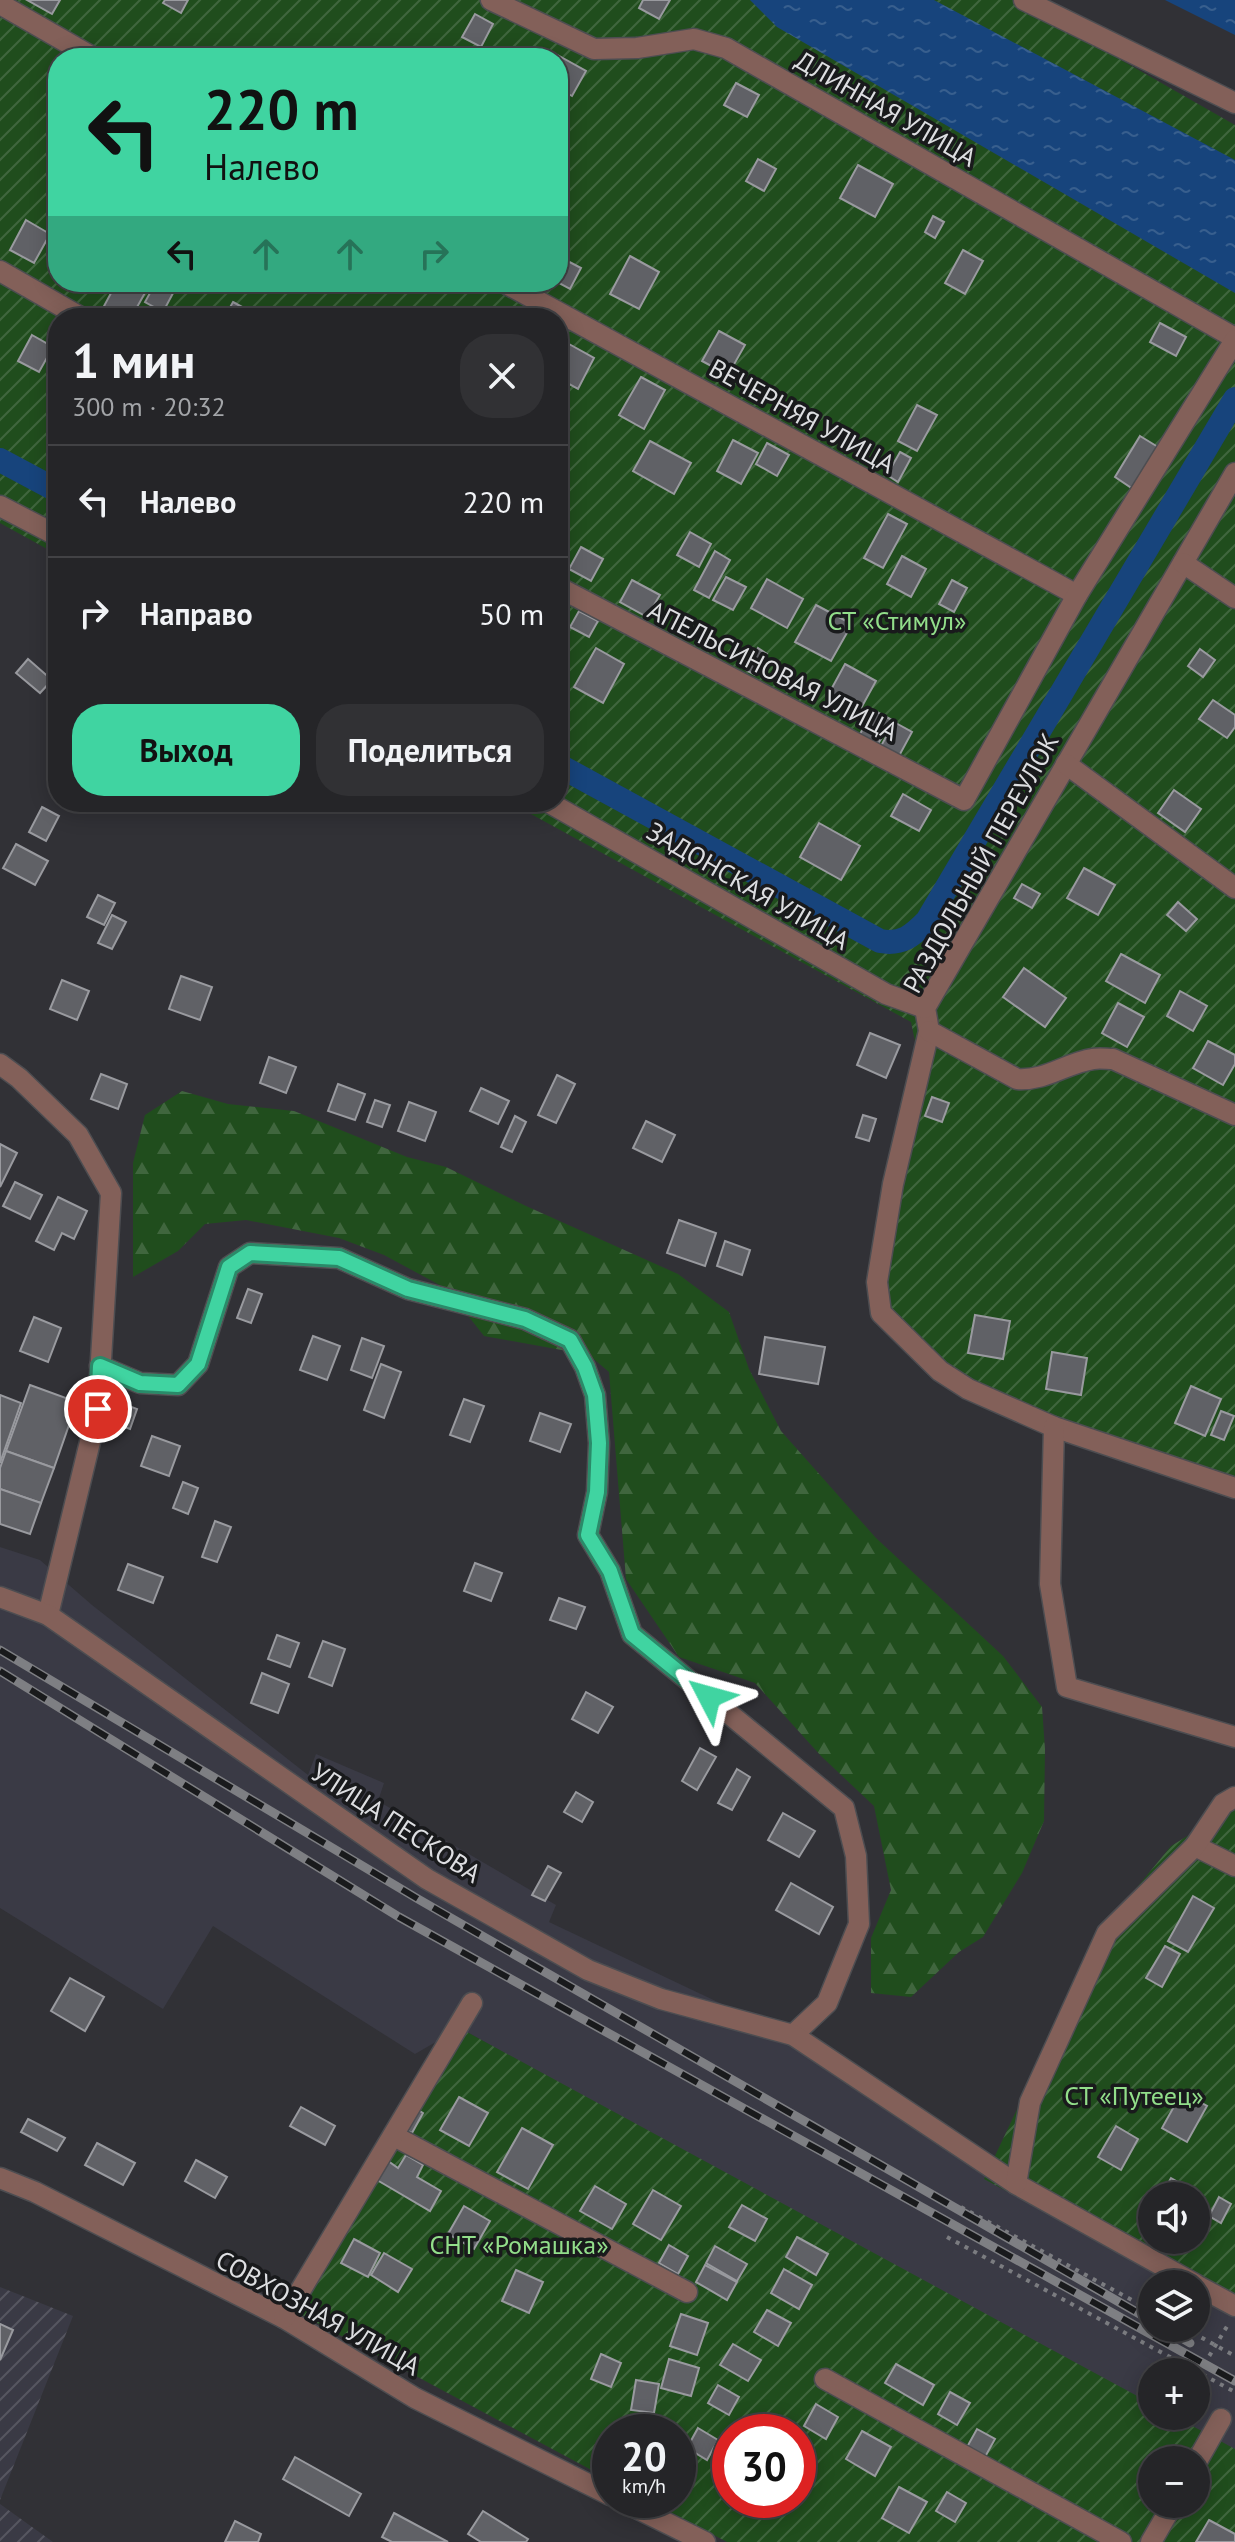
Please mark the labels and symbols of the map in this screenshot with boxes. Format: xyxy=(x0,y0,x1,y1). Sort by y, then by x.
street label: ДЛИННАЯ УЛИЦА xyxy=(790,43,983,174)
street label: ВЕЧЕРНЯЯ УЛИЦА xyxy=(704,351,901,480)
street label: АПЕЛЬСИНОВАЯ УЛИЦА xyxy=(643,593,904,748)
park label: СТ «Стимул» xyxy=(827,604,967,637)
street label: РАЗДОЛЬНЫЙ ПЕРЕУЛОК xyxy=(895,727,1066,999)
street label: ЗАДОНСКАЯ УЛИЦА xyxy=(641,814,856,957)
pin xyxy=(64,1375,132,1443)
position arrow xyxy=(667,1655,751,1739)
street label: УЛИЦА ПЕСКОВА xyxy=(305,1755,487,1890)
park label: СТ «Путеец» xyxy=(1064,2079,1204,2112)
park label: СНТ «Ромашка» xyxy=(429,2228,609,2261)
street label: СОВХОЗНАЯ УЛИЦА xyxy=(210,2243,426,2382)
speed limit sign: 30 xyxy=(712,2414,816,2518)

